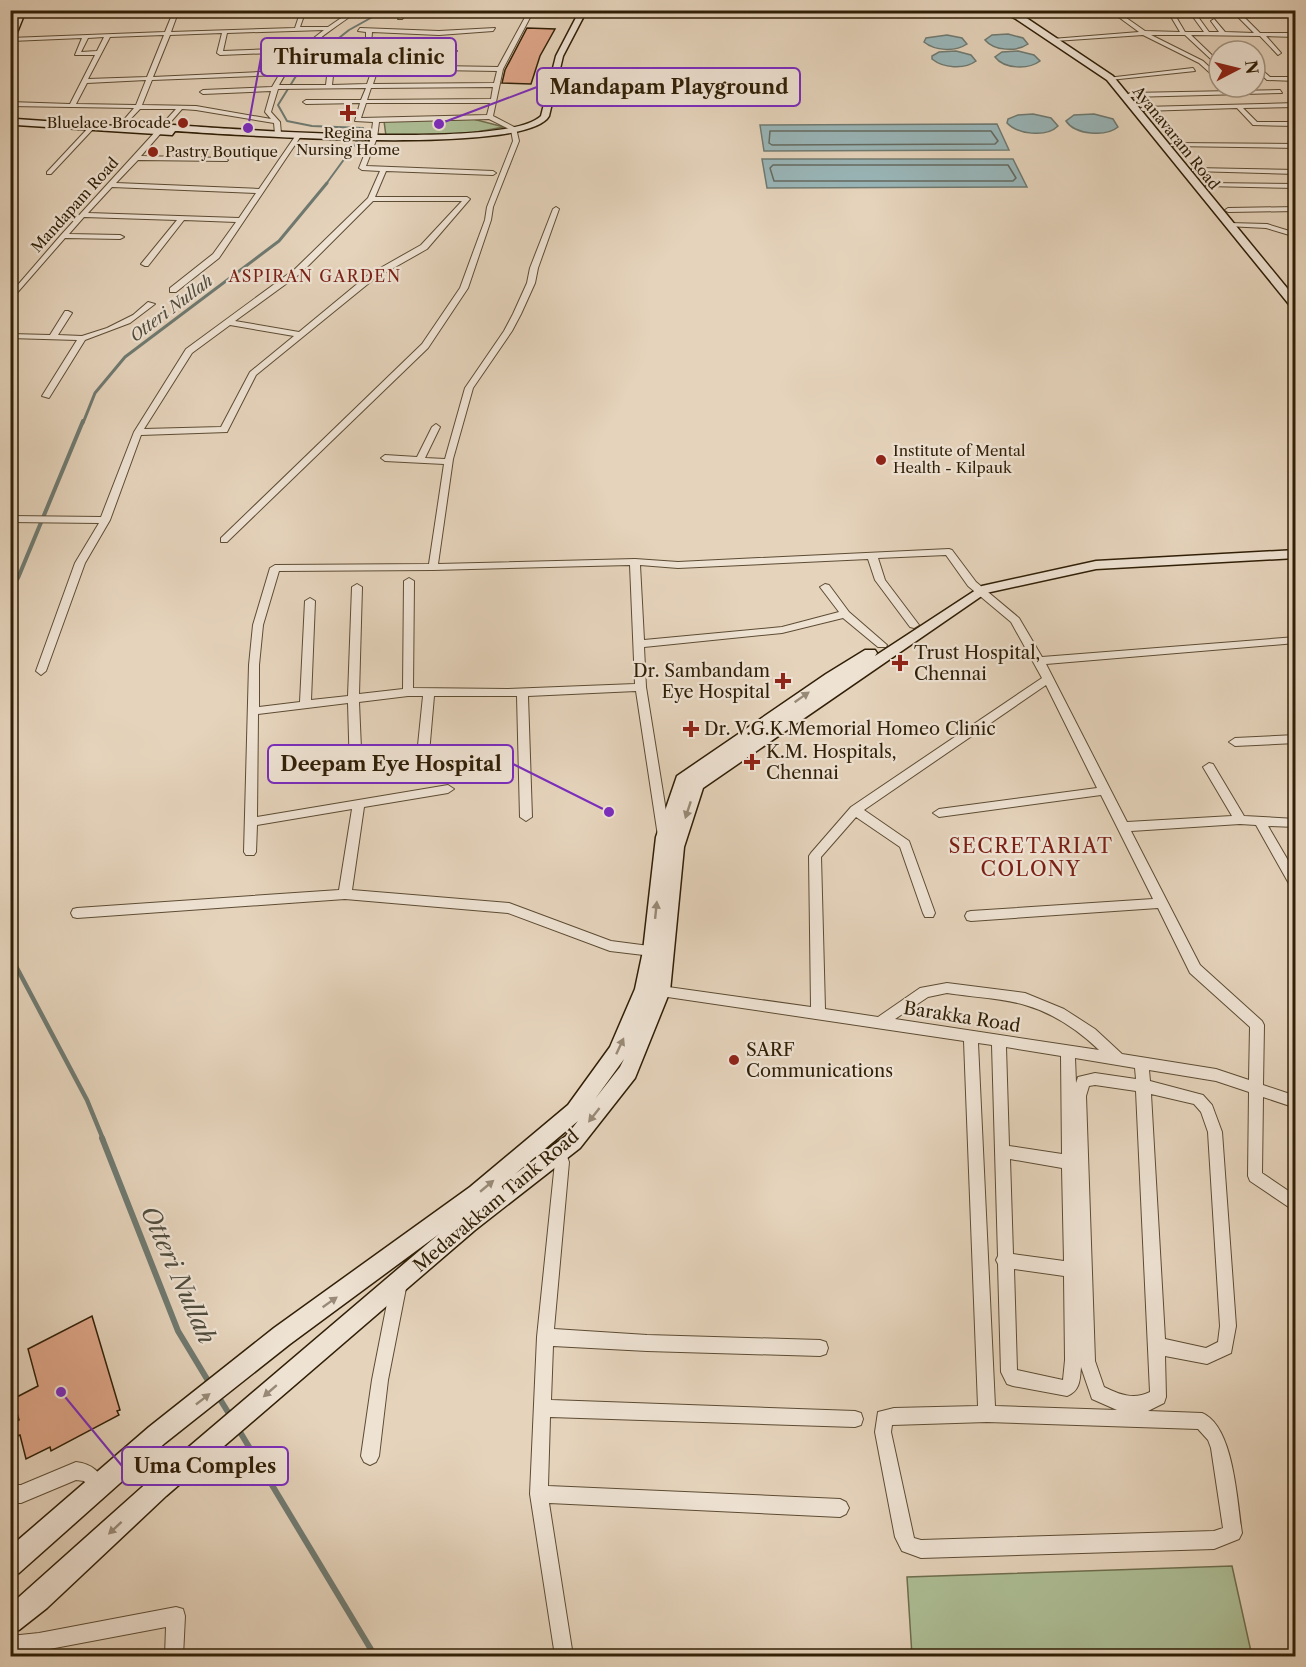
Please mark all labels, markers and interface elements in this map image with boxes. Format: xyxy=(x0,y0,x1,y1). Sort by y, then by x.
callout: Thirumala clinic xyxy=(261,38,456,76)
north arrow xyxy=(1207,39,1267,99)
text: Thirumala clinic xyxy=(273,45,445,69)
text: N xyxy=(1241,59,1263,75)
callout: Mandapam Playground xyxy=(537,68,800,106)
text: Mandapam Playground xyxy=(549,75,789,99)
street label: Ayanavaram Road xyxy=(1128,81,1224,193)
marker: Regina Nursing Home xyxy=(339,104,357,122)
place label: Bluelace Brocade xyxy=(47,113,171,132)
marker: Bluelace Brocade xyxy=(176,116,190,130)
place label: Regina Nursing Home xyxy=(296,123,400,159)
place label: Pastry Boutique xyxy=(165,142,278,161)
marker: Pastry Boutique xyxy=(146,145,160,159)
street label: Mandapam Road xyxy=(27,153,122,256)
district label: ASPIRAN GARDEN xyxy=(227,266,402,286)
water label: Otteri Nullah xyxy=(125,270,217,346)
place label: Institute of Mental Health - Kilpauk xyxy=(893,441,1026,477)
marker: Institute of Mental Health - Kilpauk xyxy=(874,453,888,467)
place label: Trust Hospital, Chennai xyxy=(914,642,1040,685)
marker: Trust Hospital, Chennai xyxy=(891,654,909,672)
place label: Dr. Sambandam Eye Hospital xyxy=(633,660,770,703)
marker: Dr. Sambandam Eye Hospital xyxy=(774,672,792,690)
one-way arrow xyxy=(794,691,810,703)
place label: Dr. V.G.K Memorial Homeo Clinic xyxy=(704,718,996,740)
marker: Dr. V.G.K Memorial Homeo Clinic xyxy=(682,720,700,738)
place label: K.M. Hospitals, Chennai xyxy=(766,741,897,784)
callout: Deepam Eye Hospital xyxy=(268,745,513,783)
text: Deepam Eye Hospital xyxy=(280,752,502,776)
marker: K.M. Hospitals, Chennai xyxy=(743,753,761,771)
one-way arrow xyxy=(683,801,692,819)
district label: SECRETARIAT COLONY xyxy=(949,834,1113,881)
one-way arrow xyxy=(651,901,661,920)
street label: Barakka Road xyxy=(902,997,1022,1037)
one-way arrow xyxy=(615,1038,624,1055)
place label: SARF Communications xyxy=(746,1039,893,1082)
marker: SARF Communications xyxy=(727,1053,741,1067)
one-way arrow xyxy=(588,1108,600,1123)
street label: Medavakkam Tank Road xyxy=(409,1125,583,1277)
one-way arrow xyxy=(479,1180,495,1193)
water label: Otteri Nullah xyxy=(135,1201,222,1348)
one-way arrow xyxy=(322,1297,338,1308)
one-way arrow xyxy=(262,1385,278,1398)
one-way arrow xyxy=(195,1392,211,1405)
callout: Uma Comples xyxy=(122,1447,288,1485)
text: Uma Comples xyxy=(134,1454,276,1478)
one-way arrow xyxy=(108,1521,123,1534)

